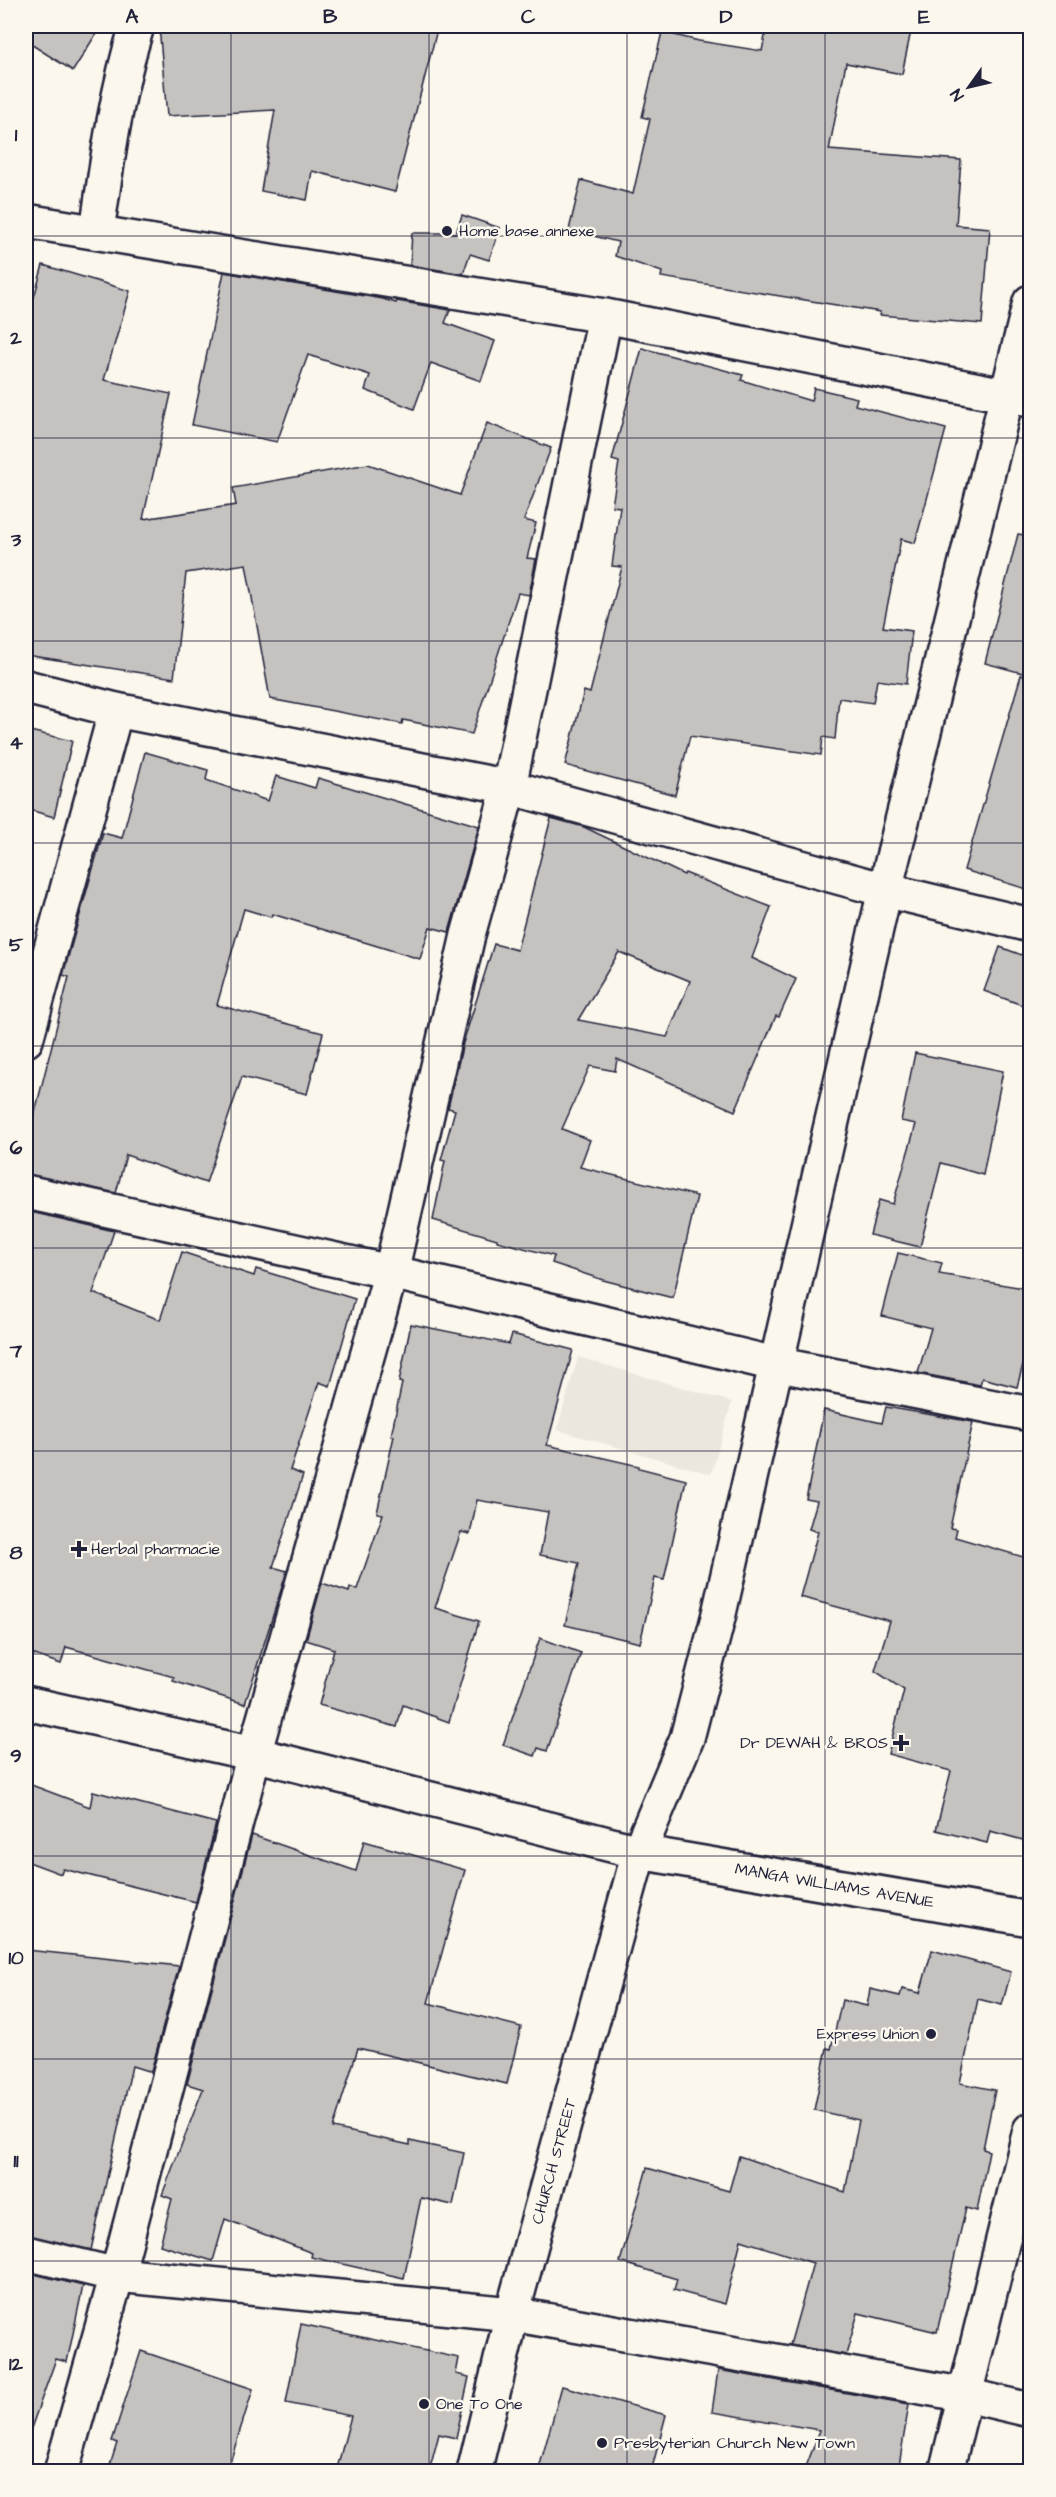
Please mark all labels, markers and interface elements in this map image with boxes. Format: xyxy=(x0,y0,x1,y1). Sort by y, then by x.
text: A xyxy=(126,3,139,31)
text: B xyxy=(323,3,338,31)
text: C xyxy=(521,3,536,31)
text: D xyxy=(720,3,733,31)
text: E xyxy=(918,3,930,31)
north arrow xyxy=(939,57,999,117)
text: N xyxy=(945,85,969,105)
text: 1 xyxy=(15,121,18,149)
place label: Home base annexe xyxy=(459,220,595,242)
marker: Home base annexe xyxy=(440,224,454,238)
text: 2 xyxy=(9,324,22,352)
text: 3 xyxy=(10,526,22,554)
text: 4 xyxy=(9,729,23,757)
text: 5 xyxy=(9,931,24,959)
text: 6 xyxy=(10,1134,23,1162)
text: 7 xyxy=(9,1337,23,1365)
place label: Herbal pharmacie xyxy=(91,1538,220,1560)
text: 8 xyxy=(10,1539,23,1567)
marker: Herbal pharmacie xyxy=(72,1542,86,1556)
place label: Dr DEWAH & BROS xyxy=(740,1732,888,1754)
marker: Dr DEWAH & BROS xyxy=(892,1734,910,1752)
text: 9 xyxy=(10,1742,22,1770)
street label: MANGA WILLIAMS AVENUE xyxy=(733,1858,936,1913)
text: 10 xyxy=(8,1944,24,1972)
place label: Express Union xyxy=(817,2023,919,2045)
marker: Express Union xyxy=(924,2027,938,2041)
street label: CHURCH STREET xyxy=(526,2096,582,2226)
text: 11 xyxy=(13,2147,19,2175)
text: 12 xyxy=(9,2350,24,2378)
place label: One To One xyxy=(436,2393,523,2415)
marker: One To One xyxy=(417,2397,431,2411)
place label: Presbyterian Church New Town xyxy=(614,2432,855,2455)
marker: Presbyterian Church New Town xyxy=(595,2436,609,2450)

